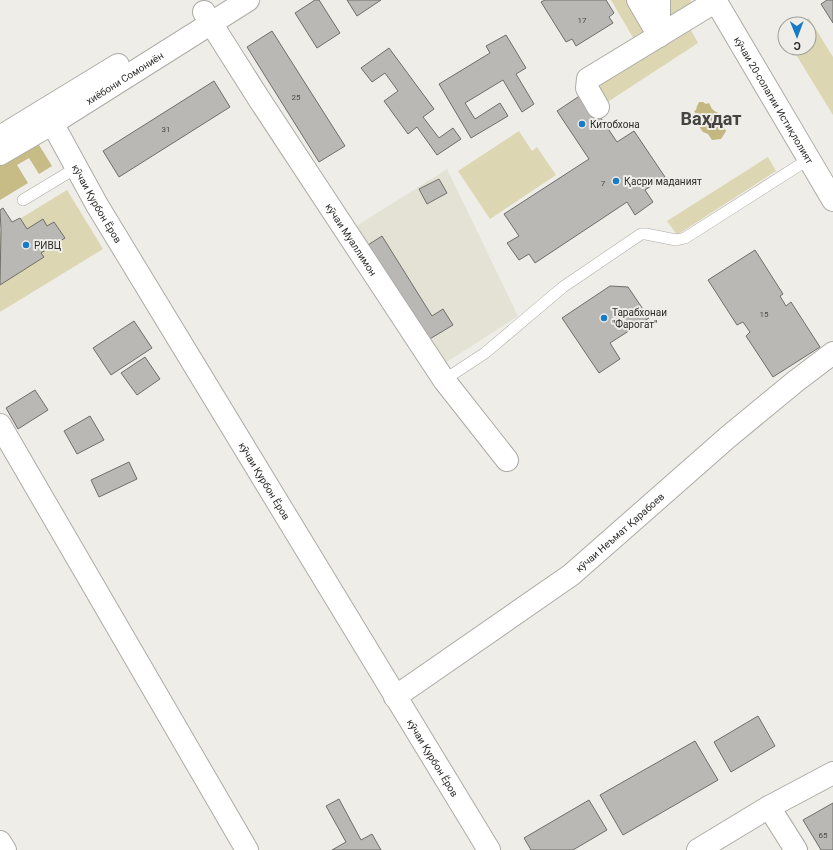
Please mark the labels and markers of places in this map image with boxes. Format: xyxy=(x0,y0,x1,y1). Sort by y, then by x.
marker: Китобхона xyxy=(577,119,587,129)
place label: Китобхона xyxy=(590,119,640,130)
marker: Қасри маданият xyxy=(611,176,621,186)
place label: Қасри маданият xyxy=(624,176,702,187)
marker: РИВЦ xyxy=(21,240,31,250)
place label: РИВЦ xyxy=(34,240,61,251)
place label: Тарабхонаи "Фарогат" xyxy=(612,307,667,330)
marker: Тарабхонаи "Фарогат" xyxy=(599,313,609,323)

